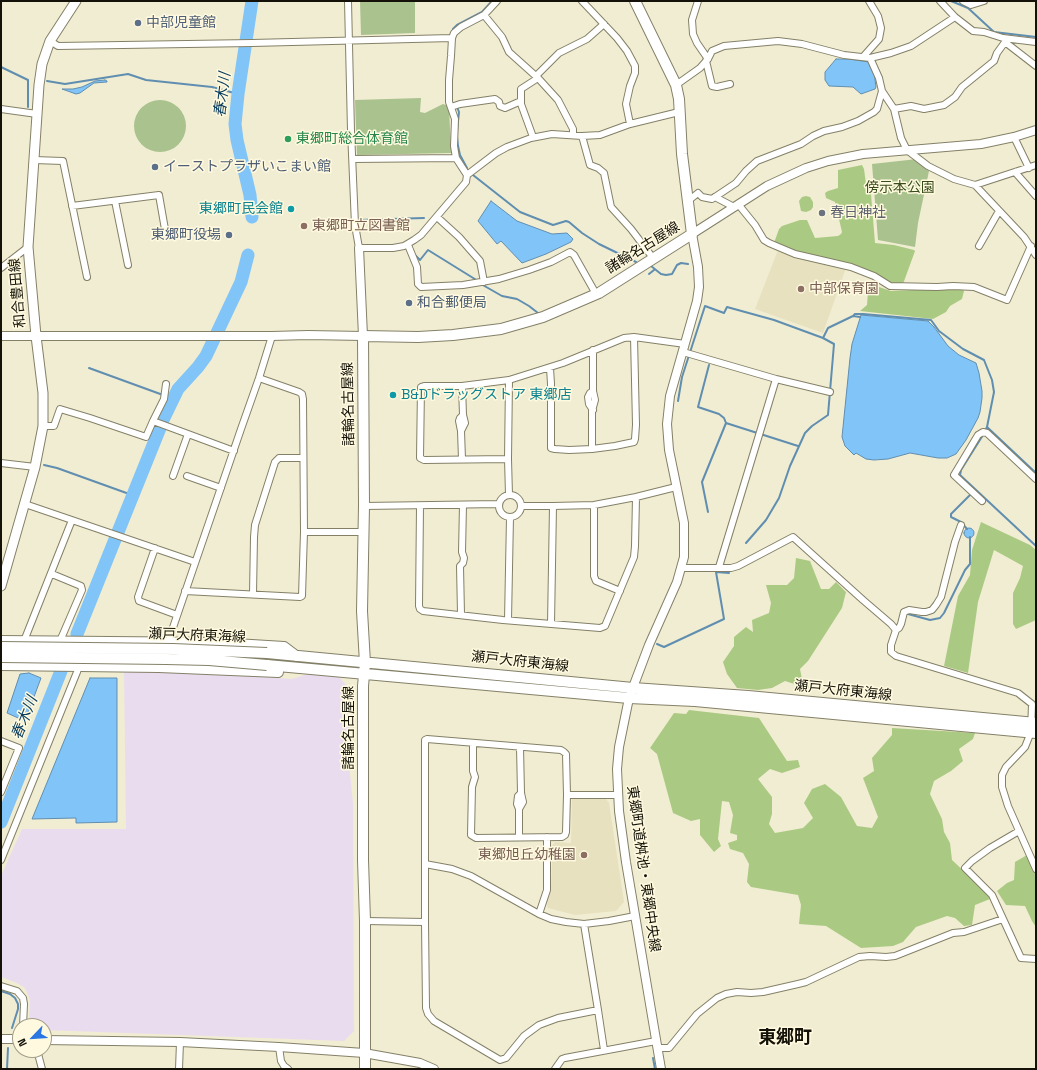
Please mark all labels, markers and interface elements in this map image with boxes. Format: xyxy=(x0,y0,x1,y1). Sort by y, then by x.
place label: 中部児童館 xyxy=(146,15,216,31)
marker: 中部児童館 xyxy=(133,18,143,28)
water label: 春木川 xyxy=(211,72,235,118)
place label: 東郷町総合体育館 xyxy=(296,131,408,147)
marker: 東郷町総合体育館 xyxy=(283,134,293,144)
place label: イーストプラザいこまい館 xyxy=(163,159,331,175)
marker: イーストプラザいこまい館 xyxy=(150,162,160,172)
park label: 傍示本公園 xyxy=(865,180,935,196)
place label: 東郷町民会館 xyxy=(199,201,283,217)
marker: 東郷町民会館 xyxy=(286,204,296,214)
place label: 春日神社 xyxy=(830,205,886,221)
marker: 春日神社 xyxy=(817,208,827,218)
place label: 東郷町立図書館 xyxy=(312,218,410,234)
street label: 諸輪名古屋線 xyxy=(603,219,683,277)
marker: 東郷町立図書館 xyxy=(299,221,309,231)
place label: 東郷町役場 xyxy=(151,227,221,243)
marker: 東郷町役場 xyxy=(224,230,234,240)
street label: 和合豊田線 xyxy=(7,257,29,329)
place label: 中部保育園 xyxy=(809,281,879,297)
marker: 中部保育園 xyxy=(796,284,806,294)
place label: 和合郵便局 xyxy=(417,295,487,311)
marker: 和合郵便局 xyxy=(404,298,414,308)
street label: 諸輪名古屋線 xyxy=(340,362,358,446)
place label: B&Dドラッグストア 東郷店 xyxy=(401,387,572,403)
marker: B&Dドラッグストア 東郷店 xyxy=(388,390,398,400)
street label: 瀬戸大府東海線 xyxy=(148,626,246,646)
street label: 瀬戸大府東海線 xyxy=(470,649,570,675)
street label: 瀬戸大府東海線 xyxy=(793,678,893,704)
street label: 諸輪名古屋線 xyxy=(341,686,357,770)
water label: 春木川 xyxy=(8,694,42,742)
street label: 東郷町道桝池・東郷中央線 xyxy=(623,785,663,953)
place label: 東郷旭丘幼稚園 xyxy=(478,847,576,863)
marker: 東郷旭丘幼稚園 xyxy=(579,850,589,860)
north arrow xyxy=(12,1018,52,1058)
district label: 東郷町 xyxy=(758,1027,812,1049)
text: N xyxy=(14,1036,30,1049)

